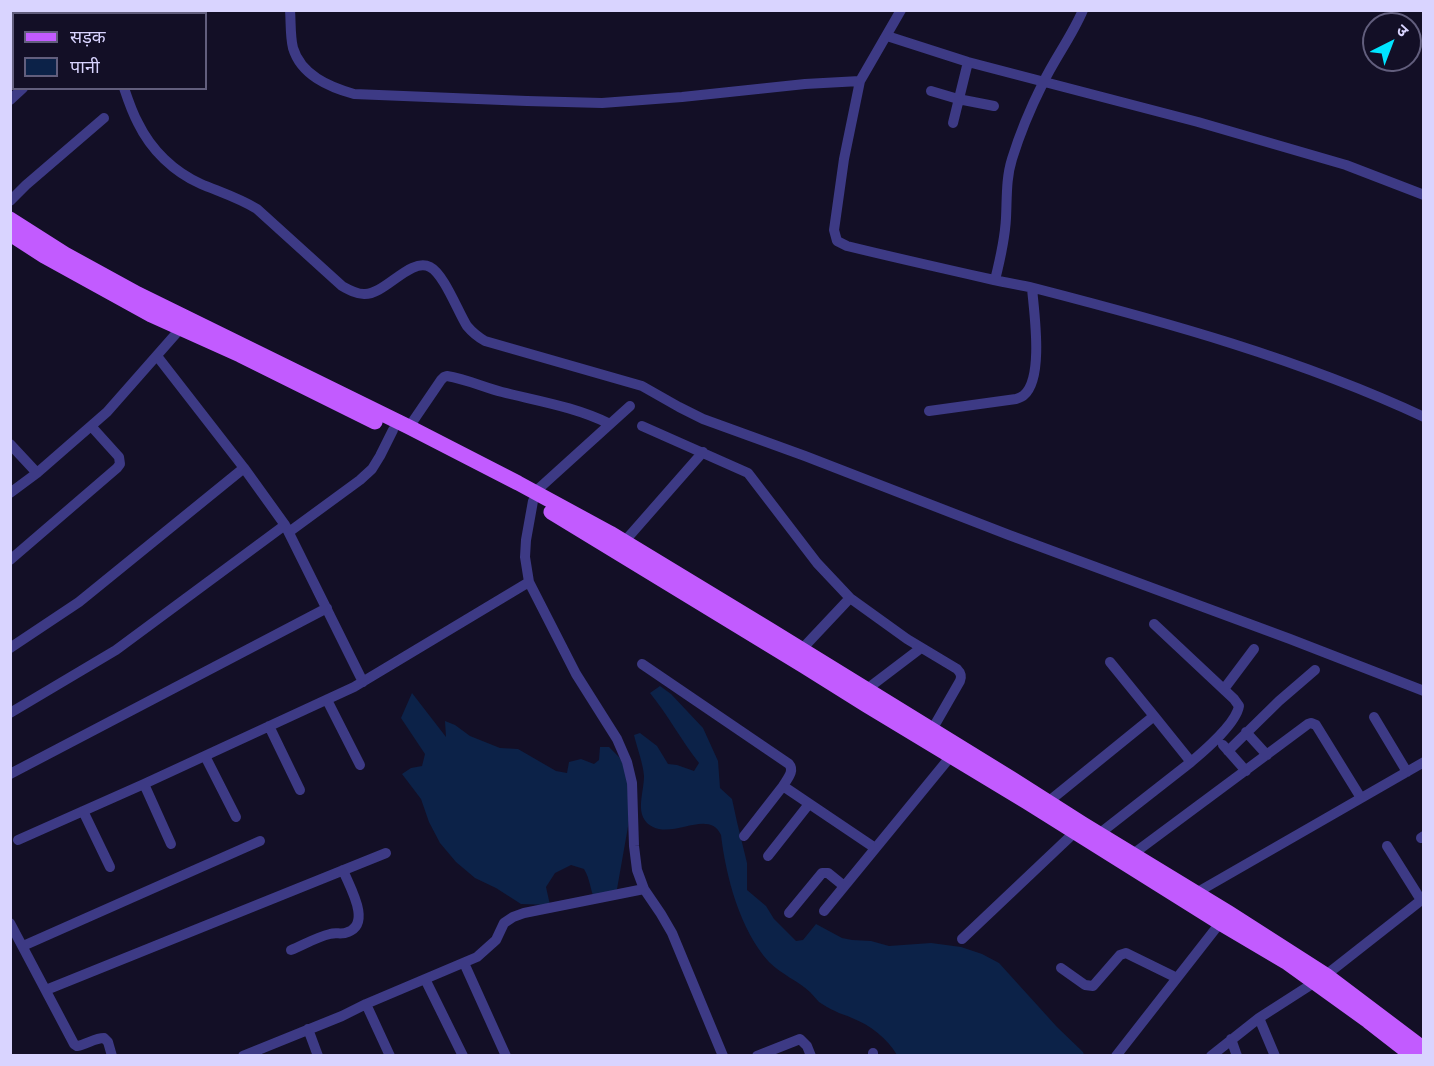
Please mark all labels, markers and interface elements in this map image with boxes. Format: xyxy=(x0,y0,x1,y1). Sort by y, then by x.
legend xyxy=(12,12,207,90)
north arrow xyxy=(1362,12,1422,72)
text: उ xyxy=(1393,20,1413,41)
text: सड़क xyxy=(70,25,106,48)
text: पानी xyxy=(70,55,100,78)

